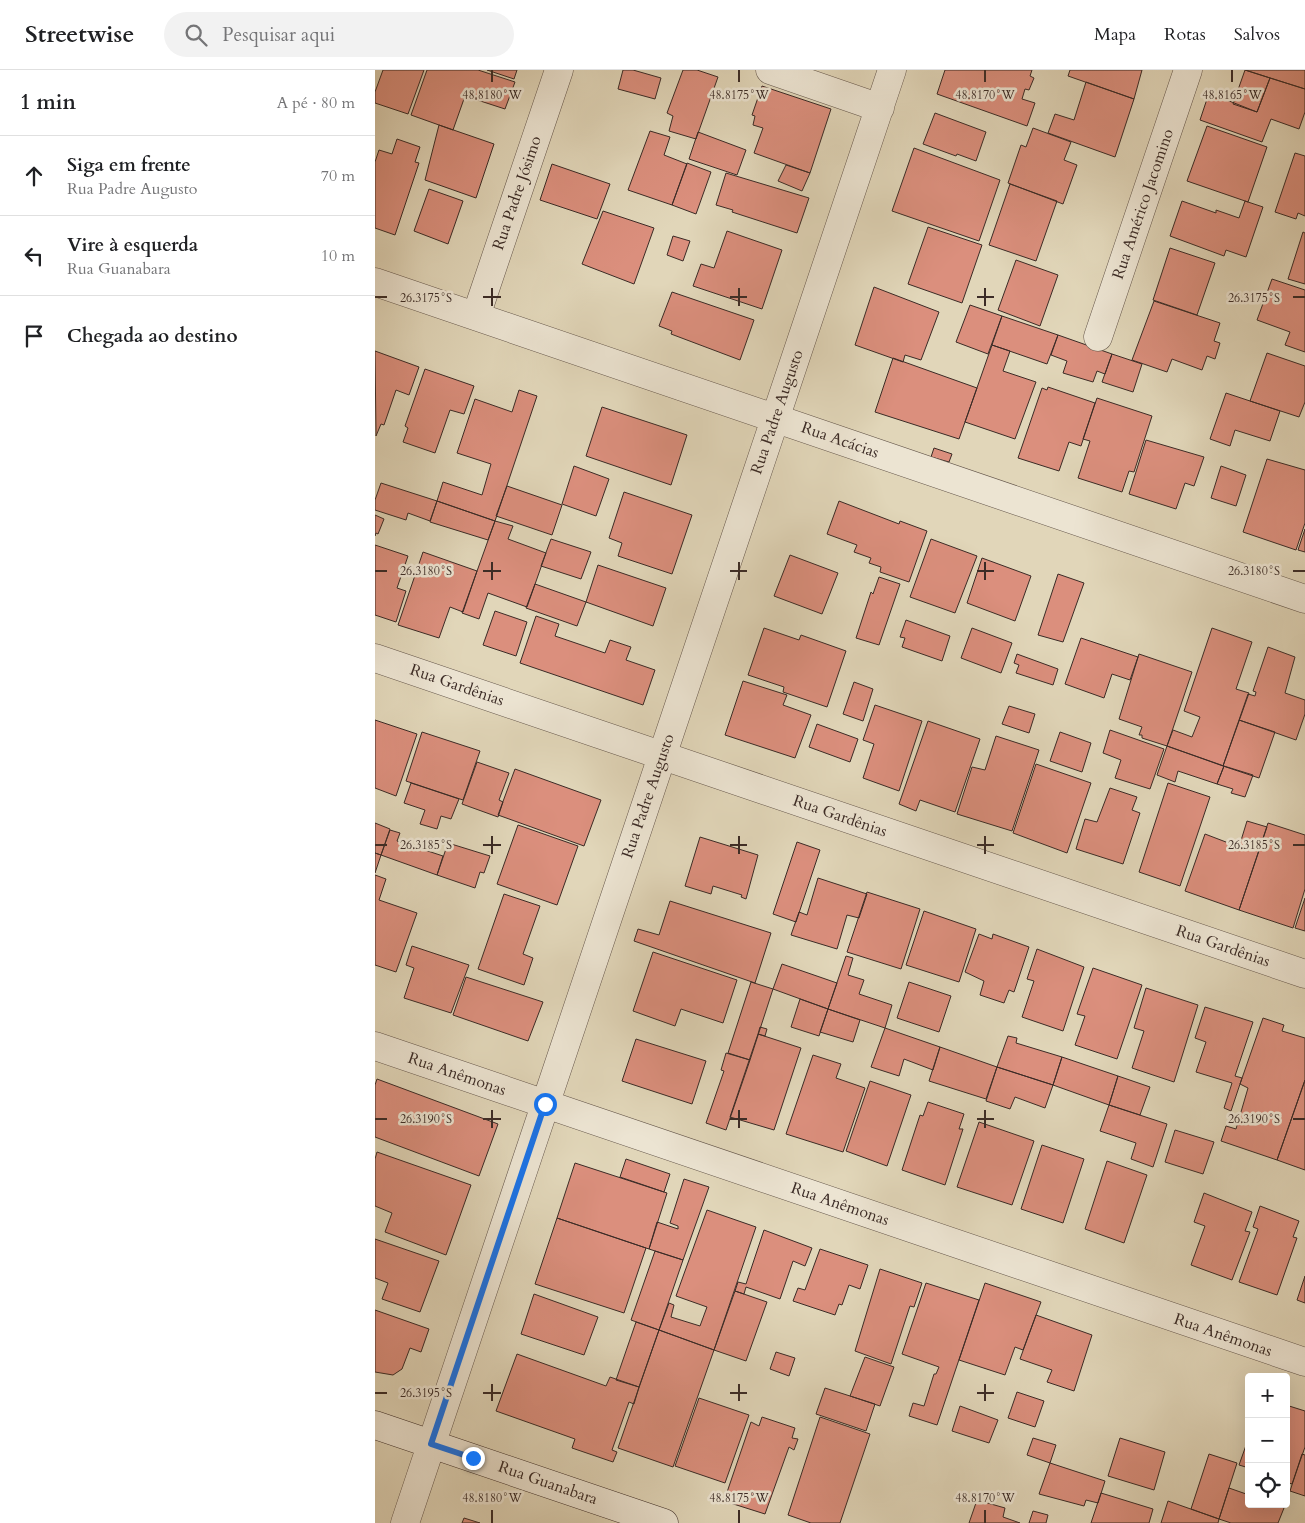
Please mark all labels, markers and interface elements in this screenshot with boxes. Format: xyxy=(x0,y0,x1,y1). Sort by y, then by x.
search box xyxy=(164,12,514,57)
text: Streetwise xyxy=(25,18,134,51)
icon: search xyxy=(182,21,210,49)
text: Pesquisar aqui xyxy=(222,22,335,48)
text: Mapa xyxy=(1094,22,1136,47)
text: Rotas xyxy=(1164,22,1206,47)
text: Salvos xyxy=(1234,22,1280,47)
text: 48.8180°W xyxy=(462,87,522,103)
text: 48.8175°W xyxy=(709,87,769,103)
text: 48.8170°W xyxy=(955,87,1015,103)
text: 48.8165°W xyxy=(1202,87,1262,103)
text: 1 min xyxy=(20,88,76,117)
text: A pé · 80 m xyxy=(277,92,355,114)
street label: Rua Américo Jacomino xyxy=(1107,125,1179,282)
street label: Rua Padre Jósimo xyxy=(487,133,547,253)
text: Siga em frente xyxy=(67,152,191,178)
icon: ahead xyxy=(20,162,48,190)
text: 70 m xyxy=(321,165,355,187)
text: Rua Padre Augusto xyxy=(67,178,197,200)
text: Vire à esquerda xyxy=(67,232,198,258)
icon: left xyxy=(20,242,48,270)
text: 10 m xyxy=(321,245,355,267)
text: Rua Guanabara xyxy=(67,258,171,280)
text: 26.3175°S xyxy=(400,290,452,306)
text: 26.3175°S xyxy=(1228,290,1280,306)
icon: arrive xyxy=(20,322,48,350)
text: Chegada ao destino xyxy=(67,323,238,349)
street label: Rua Padre Augusto xyxy=(745,346,809,477)
street label: Rua Acácias xyxy=(798,416,882,464)
text: 26.3180°S xyxy=(400,563,452,579)
text: 26.3180°S xyxy=(1228,563,1280,579)
street label: Rua Gardênias xyxy=(407,659,507,711)
street label: Rua Padre Augusto xyxy=(616,730,680,861)
street label: Rua Gardênias xyxy=(790,790,890,842)
text: 26.3185°S xyxy=(400,837,452,853)
text: 26.3185°S xyxy=(1228,837,1280,853)
street label: Rua Gardênias xyxy=(1173,920,1273,972)
street label: Rua Anêmonas xyxy=(405,1047,509,1101)
route start xyxy=(534,1093,557,1116)
text: 26.3190°S xyxy=(400,1111,452,1127)
text: 26.3190°S xyxy=(1228,1111,1280,1127)
street label: Rua Anêmonas xyxy=(788,1177,892,1231)
street label: Rua Anêmonas xyxy=(1171,1308,1275,1362)
map controls xyxy=(1245,1373,1290,1508)
button: + xyxy=(1245,1373,1290,1418)
text: 26.3195°S xyxy=(400,1385,452,1401)
button: − xyxy=(1245,1418,1290,1463)
route end xyxy=(462,1447,485,1470)
street label: Rua Guanabara xyxy=(495,1456,601,1510)
button: locate xyxy=(1245,1463,1290,1508)
text: 48.8180°W xyxy=(462,1490,522,1506)
text: 48.8175°W xyxy=(709,1490,769,1506)
text: 48.8170°W xyxy=(955,1490,1015,1506)

